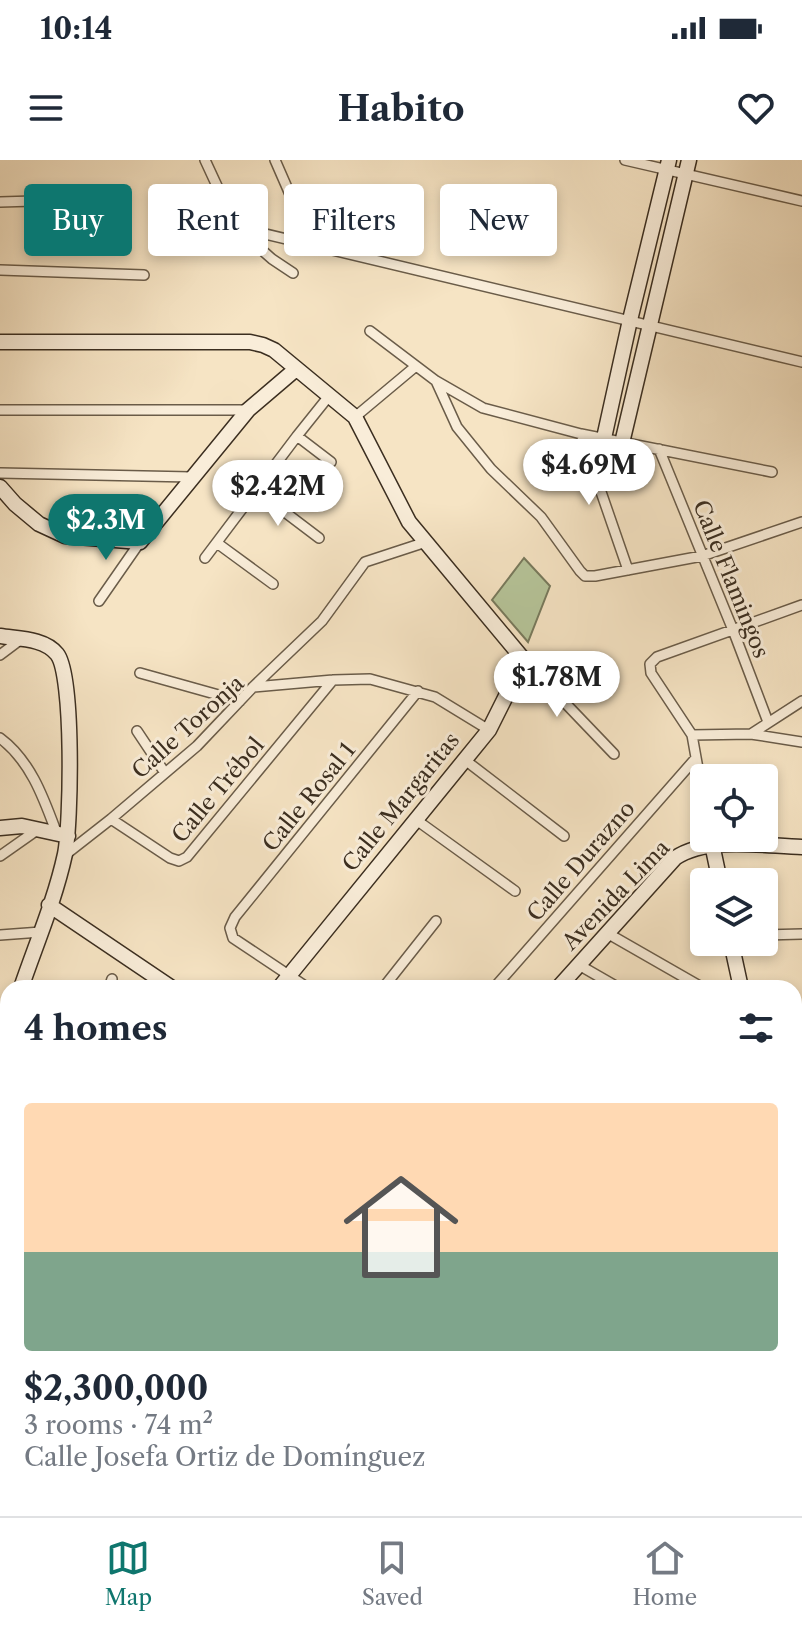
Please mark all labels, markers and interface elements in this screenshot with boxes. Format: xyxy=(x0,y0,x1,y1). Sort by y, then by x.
text: 10:14 xyxy=(40,10,113,47)
icon: menu xyxy=(24,86,68,130)
text: Habito xyxy=(337,86,465,130)
icon: heart xyxy=(734,86,778,130)
chip: Buy xyxy=(24,184,132,256)
chip: Rent xyxy=(148,184,268,256)
chip: Filters xyxy=(284,184,424,256)
chip: New xyxy=(440,184,557,256)
pin: $4.69M xyxy=(524,439,654,507)
text: $4.69M xyxy=(541,449,637,481)
pin: $2.42M xyxy=(213,460,343,528)
text: $2.42M xyxy=(230,470,326,502)
pin: $2.3M xyxy=(50,494,162,562)
street label: Calle Flamingos xyxy=(687,496,775,662)
text: $2.3M xyxy=(66,504,146,536)
pin: $1.78M xyxy=(492,651,622,719)
text: $1.78M xyxy=(512,661,602,693)
street label: Calle Toronja xyxy=(127,669,250,784)
street label: Calle Margaritas xyxy=(337,727,465,877)
street label: Calle Trébol xyxy=(166,732,270,848)
street label: Calle Rosal 1 xyxy=(257,737,361,857)
map controls xyxy=(690,764,778,956)
button: locate xyxy=(690,764,778,852)
street label: Calle Durazno xyxy=(521,795,641,927)
street label: Avenida Lima xyxy=(556,834,676,956)
button: layers xyxy=(690,868,778,956)
icon: filters xyxy=(734,1006,778,1050)
text: 4 homes xyxy=(24,1007,168,1049)
icon: home xyxy=(329,1155,473,1299)
text: $2,300,000 xyxy=(24,1367,208,1409)
text: 3 rooms · 74 m² xyxy=(24,1409,213,1441)
text: Calle Josefa Ortiz de Domínguez xyxy=(24,1441,425,1473)
tab: Map xyxy=(105,1536,152,1611)
tab: Saved xyxy=(362,1536,423,1611)
tab: Home xyxy=(633,1536,697,1611)

